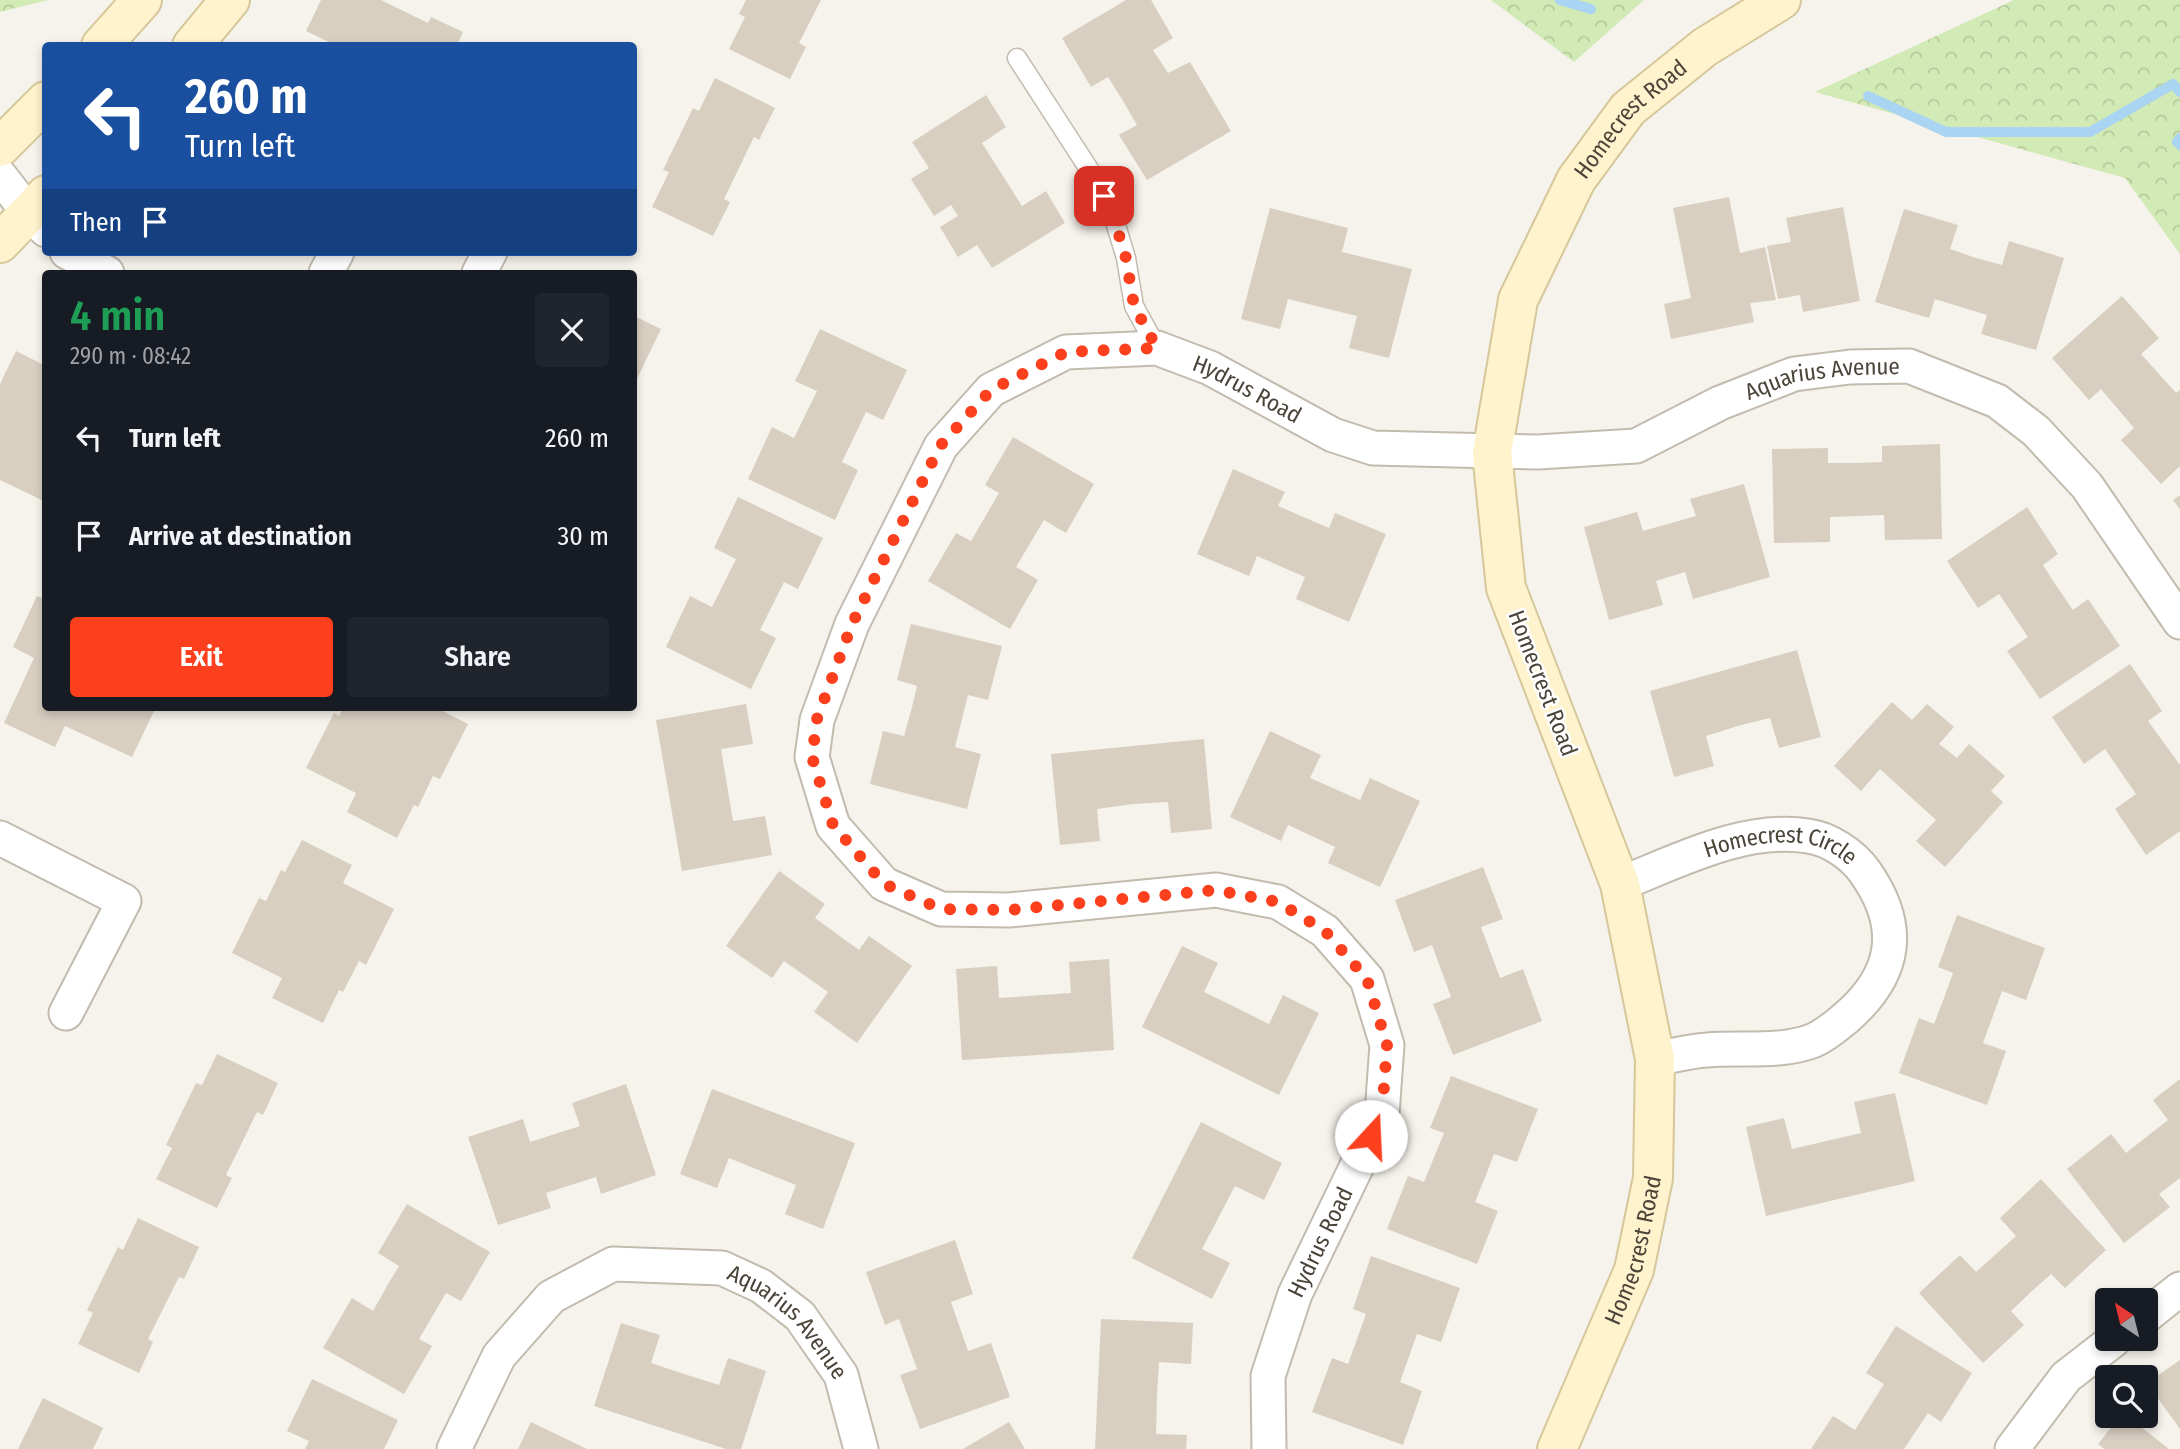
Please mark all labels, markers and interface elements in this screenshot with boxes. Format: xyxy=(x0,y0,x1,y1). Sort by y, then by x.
street label: Homecrest Road xyxy=(1568,53,1692,184)
text: 260 m xyxy=(185,67,308,126)
icon: left xyxy=(70,70,161,161)
text: Turn left xyxy=(185,127,295,165)
pin xyxy=(1074,166,1134,226)
icon: arrive xyxy=(1085,177,1123,215)
icon: arrive xyxy=(136,203,174,241)
text: Then xyxy=(70,207,122,238)
text: 4 min xyxy=(70,291,165,341)
button: close xyxy=(535,293,609,367)
text: 290 m · 08:42 xyxy=(70,342,191,370)
street label: Hydrus Road xyxy=(1189,349,1306,429)
street label: Aquarius Avenue xyxy=(1741,352,1900,406)
icon: left xyxy=(70,419,108,457)
text: Turn left xyxy=(129,423,221,454)
text: 260 m xyxy=(545,423,609,454)
icon: arrive xyxy=(70,517,108,555)
text: Arrive at destination xyxy=(129,521,352,552)
text: 30 m xyxy=(558,521,609,552)
street label: Homecrest Road xyxy=(1502,606,1584,760)
button: Exit xyxy=(70,617,333,697)
button: Share xyxy=(347,617,609,697)
street label: Homecrest Circle xyxy=(1700,820,1863,870)
position arrow xyxy=(1334,1099,1408,1173)
street label: Homecrest Road xyxy=(1598,1173,1667,1329)
street label: Hydrus Road xyxy=(1281,1182,1359,1302)
street label: Aquarius Avenue xyxy=(723,1259,853,1384)
north arrow xyxy=(2095,1288,2158,1351)
map controls xyxy=(2095,1288,2158,1428)
button: search xyxy=(2095,1365,2158,1428)

